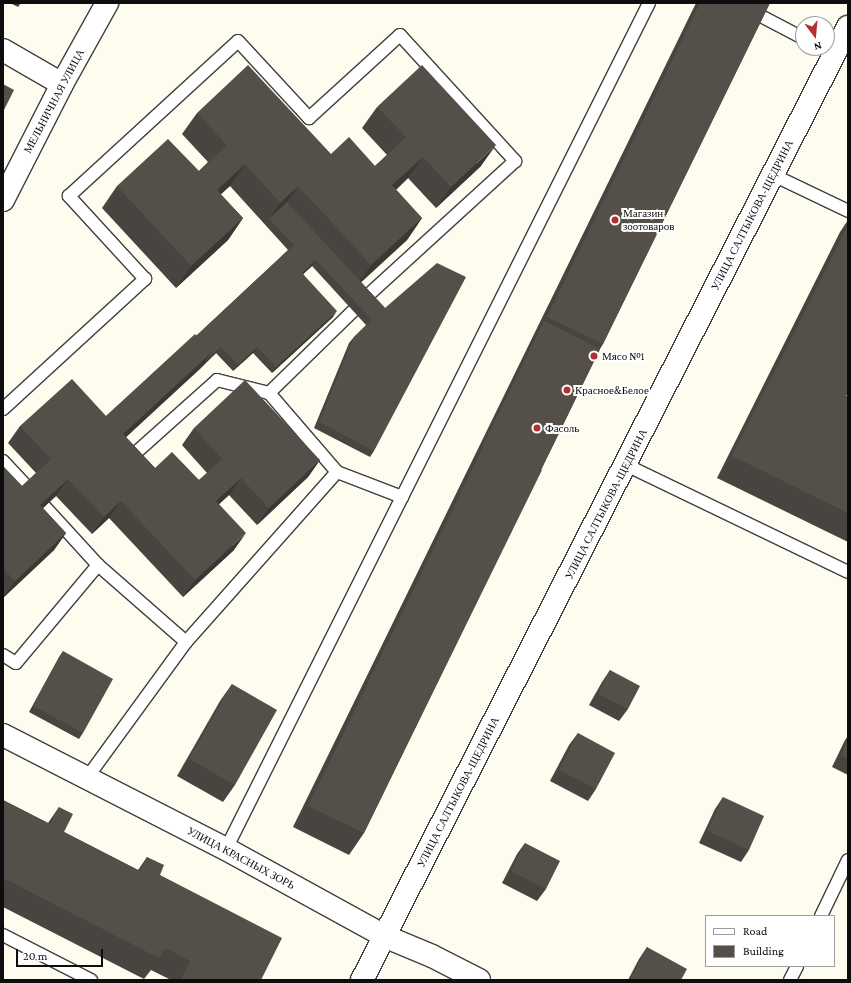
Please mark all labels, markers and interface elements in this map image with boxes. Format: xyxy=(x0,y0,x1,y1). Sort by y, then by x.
north arrow xyxy=(795,16,835,56)
text: N xyxy=(813,40,823,53)
street label: МЕЛЬНИЧНАЯ УЛИЦА xyxy=(21,47,87,155)
street label: УЛИЦА САЛТЫКОВА-ЩЕДРИНА xyxy=(708,137,796,293)
place label: Магазин зоотоваров xyxy=(623,207,674,233)
marker: Магазин зоотоваров xyxy=(610,215,620,225)
place label: Мясо №1 xyxy=(602,349,644,363)
marker: Мясо №1 xyxy=(589,351,599,361)
place label: Красное&Белое xyxy=(575,383,649,397)
marker: Красное&Белое xyxy=(562,385,572,395)
place label: Фасоль xyxy=(545,421,579,435)
marker: Фасоль xyxy=(532,423,542,433)
street label: УЛИЦА САЛТЫКОВА-ЩЕДРИНА xyxy=(562,426,650,582)
street label: УЛИЦА САЛТЫКОВА-ЩЕДРИНА xyxy=(414,714,502,870)
street label: УЛИЦА КРАСНЫХ ЗОРЬ xyxy=(185,824,297,892)
legend xyxy=(705,915,835,967)
text: Road xyxy=(743,924,767,938)
scale bar xyxy=(18,941,105,967)
text: Building xyxy=(743,944,784,958)
text: 20 m xyxy=(23,949,47,963)

